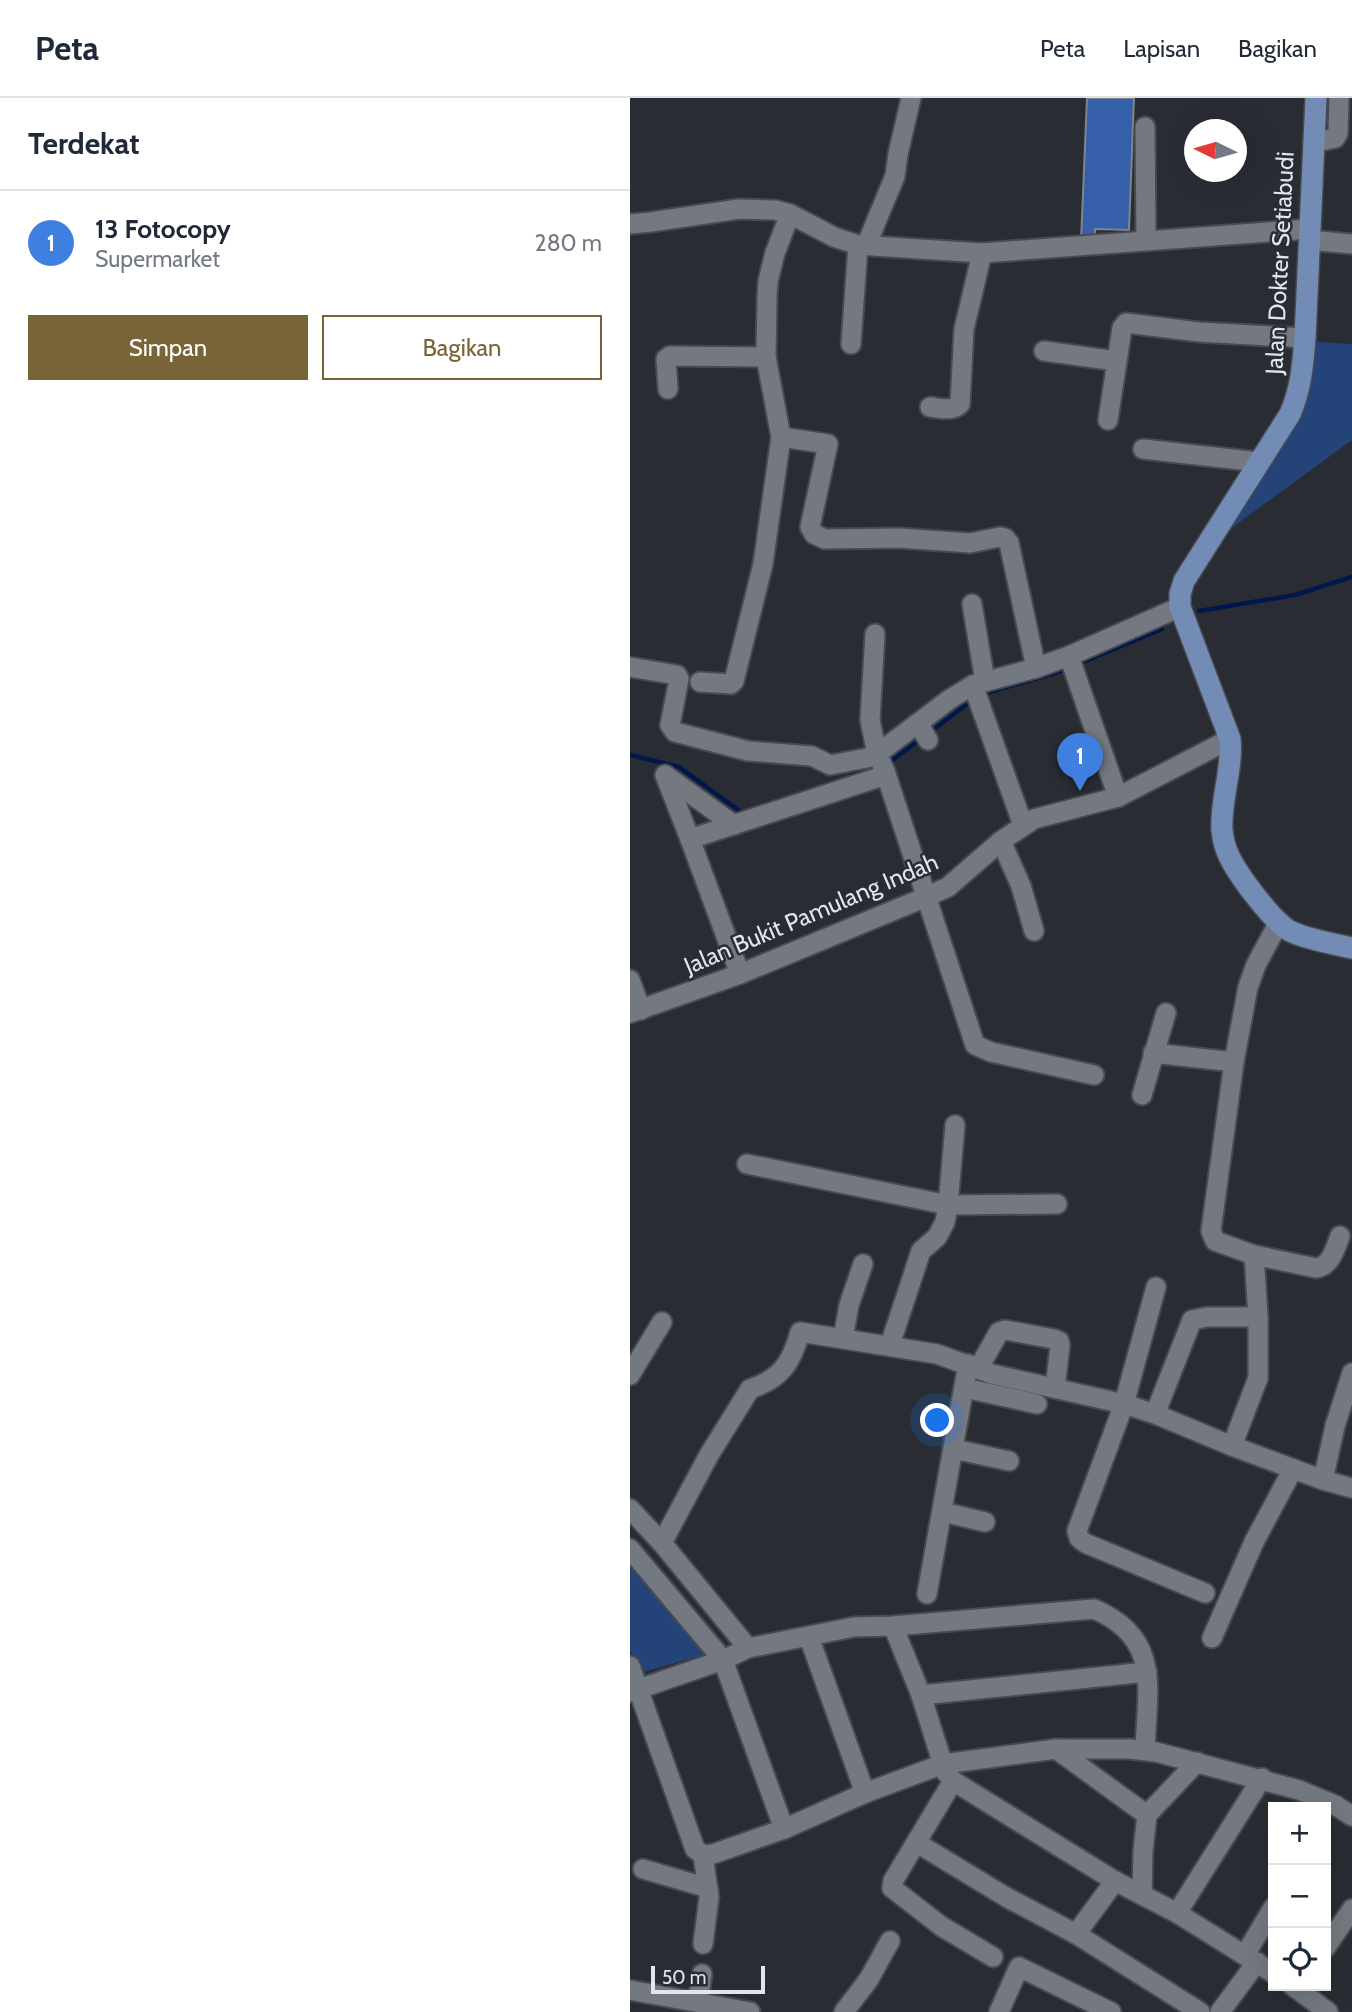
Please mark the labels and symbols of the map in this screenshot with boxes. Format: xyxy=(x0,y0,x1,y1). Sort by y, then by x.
north arrow xyxy=(1184,119,1247,182)
street label: Jalan Dokter Setiabudi xyxy=(1259,151,1300,376)
pin: 1 xyxy=(1057,733,1103,791)
street label: Jalan Bukit Pamulang Indah xyxy=(678,847,942,981)
your location xyxy=(920,1403,954,1437)
scale bar xyxy=(651,1963,765,1995)

